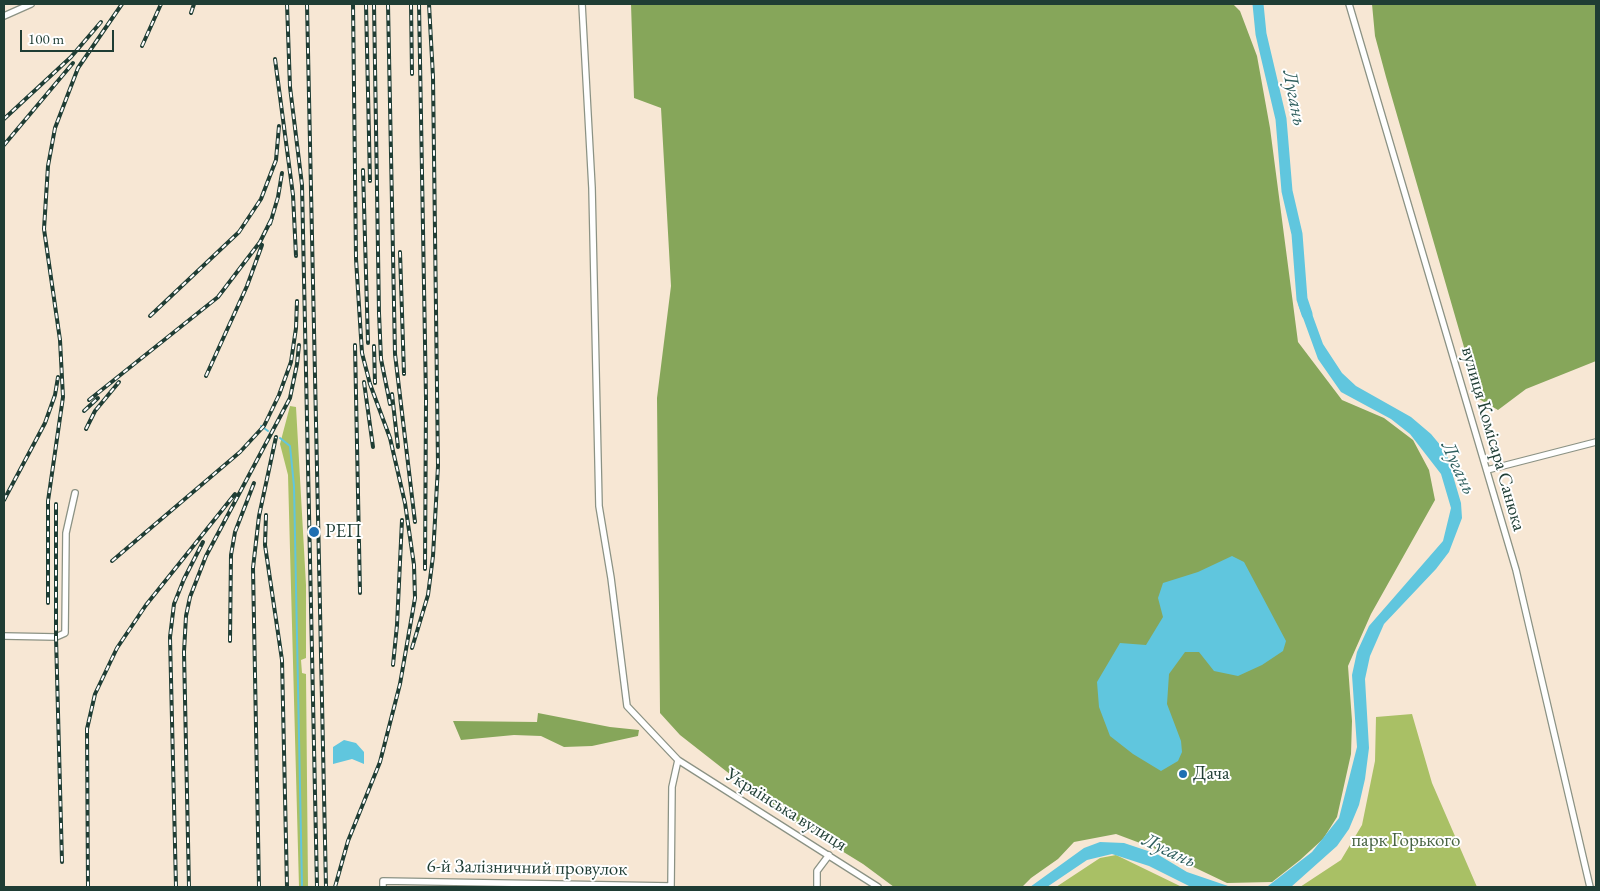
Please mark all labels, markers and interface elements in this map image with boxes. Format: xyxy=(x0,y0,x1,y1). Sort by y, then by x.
scale bar xyxy=(22,20,116,52)
text: 100 m xyxy=(28,29,64,48)
water label: Лугань xyxy=(1277,68,1311,128)
street label: вулиця Комісара Санюка xyxy=(1456,344,1530,534)
water label: Лугань xyxy=(1435,438,1481,498)
place label: РЕП xyxy=(325,521,362,543)
marker: РЕП xyxy=(307,525,321,539)
street label: Українська вулиця xyxy=(721,763,851,857)
place label: Дача xyxy=(1193,763,1230,785)
marker: Дача xyxy=(1177,768,1189,780)
water label: Лугань xyxy=(1139,828,1199,874)
park label: парк Горького xyxy=(1352,830,1460,852)
street label: 6-й Залізничний провулок xyxy=(426,855,628,881)

